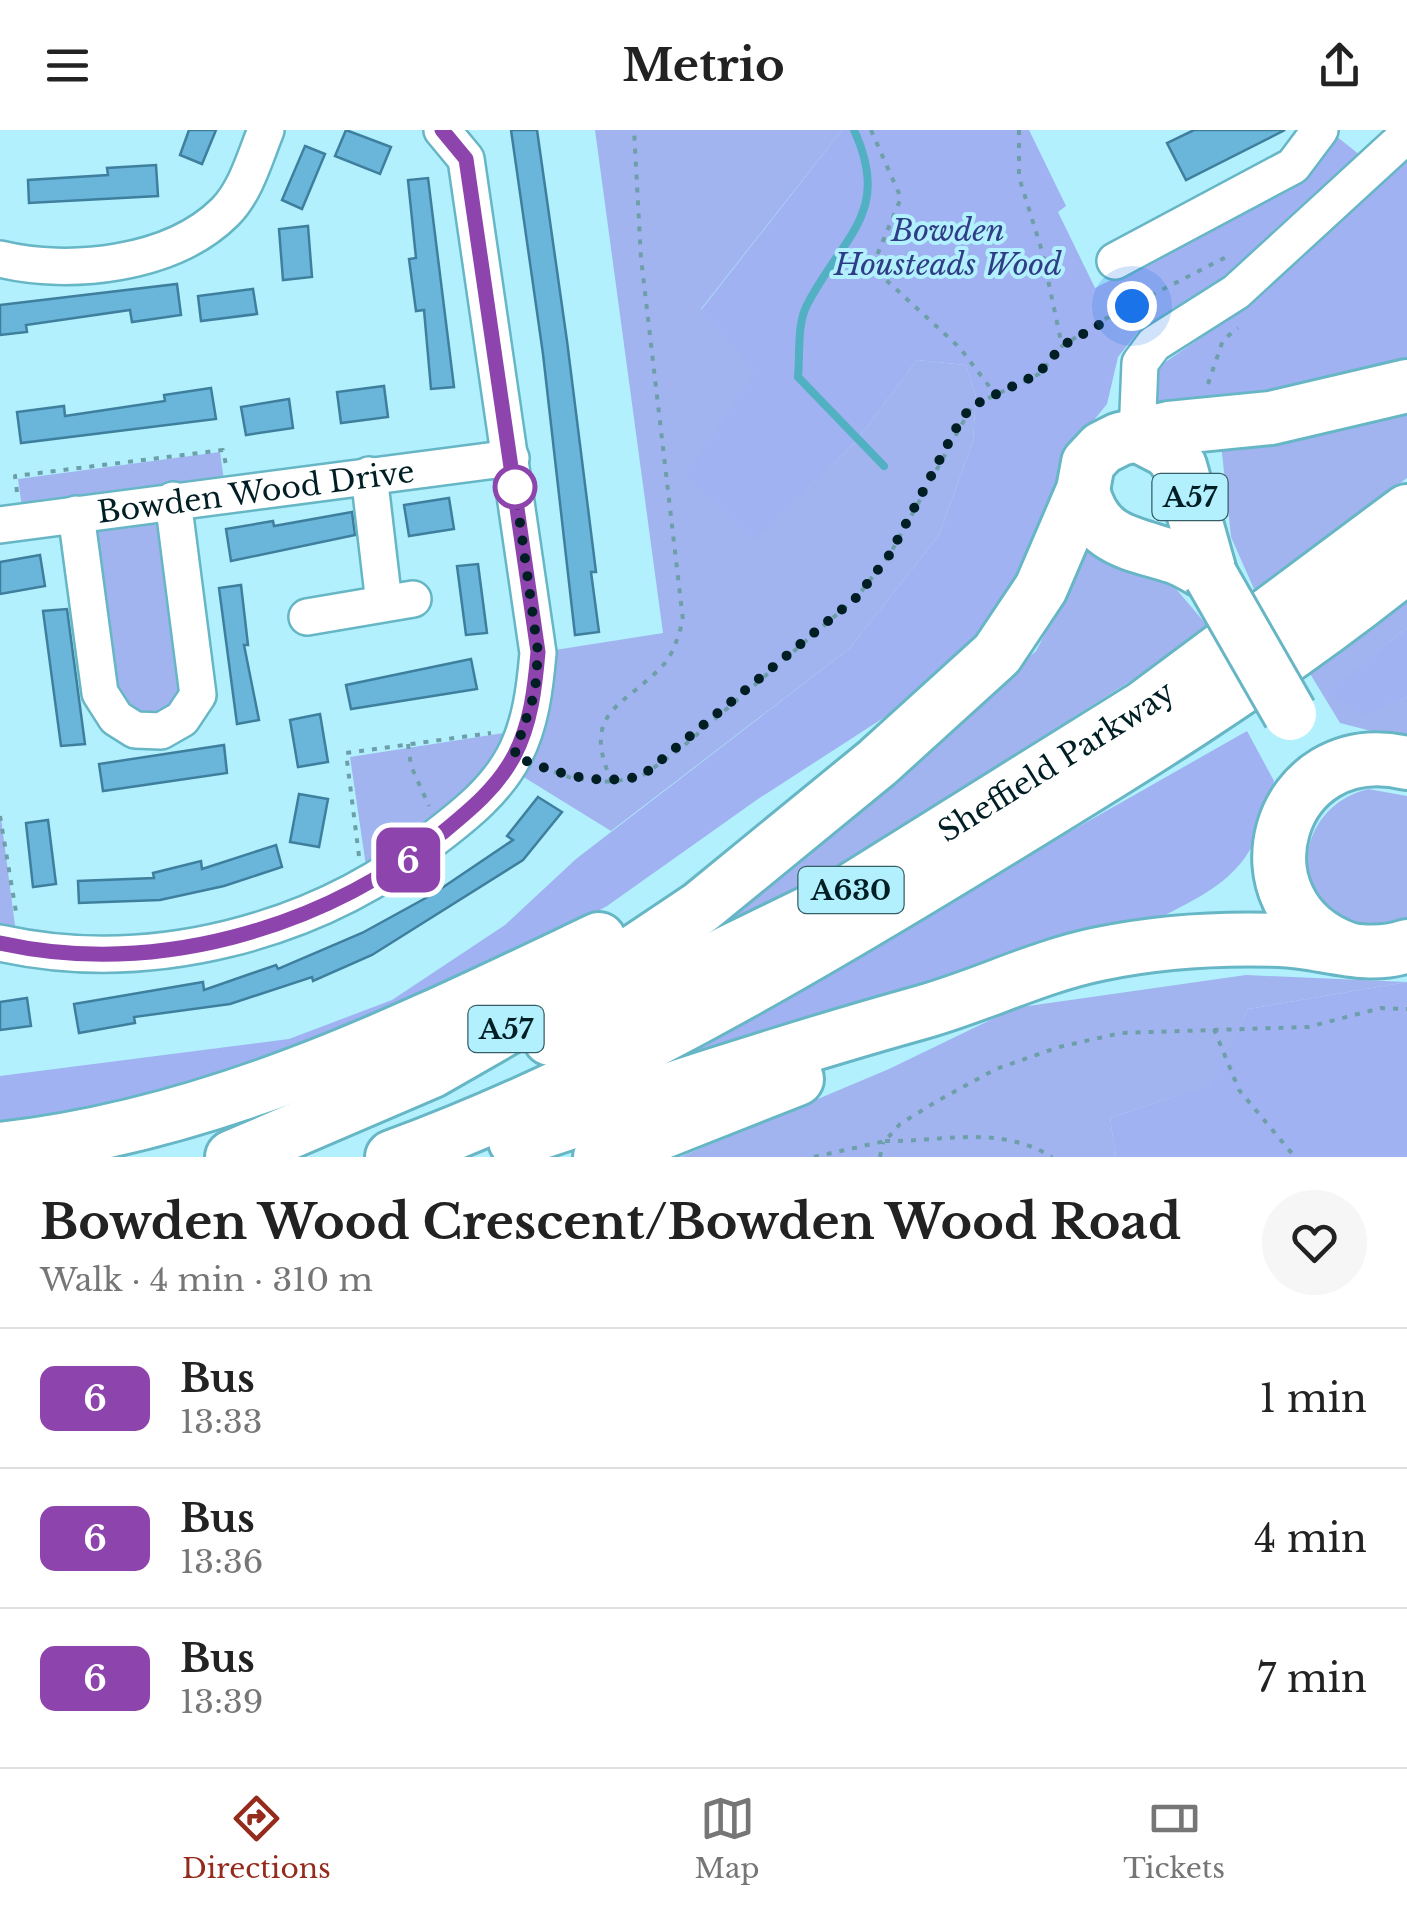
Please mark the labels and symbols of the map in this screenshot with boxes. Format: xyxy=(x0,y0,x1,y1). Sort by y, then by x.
park label: Bowden Housteads Wood xyxy=(833,212,1062,283)
your location xyxy=(1107,281,1157,331)
street label: Bowden Wood Drive xyxy=(95,452,417,531)
unlabelled marker xyxy=(494,466,536,508)
road number: A57 xyxy=(1152,474,1228,520)
street label: Sheffield Parkway xyxy=(931,673,1181,850)
line badge: 6 xyxy=(376,828,440,892)
road number: A630 xyxy=(798,867,904,913)
road number: A57 xyxy=(468,1006,544,1052)

